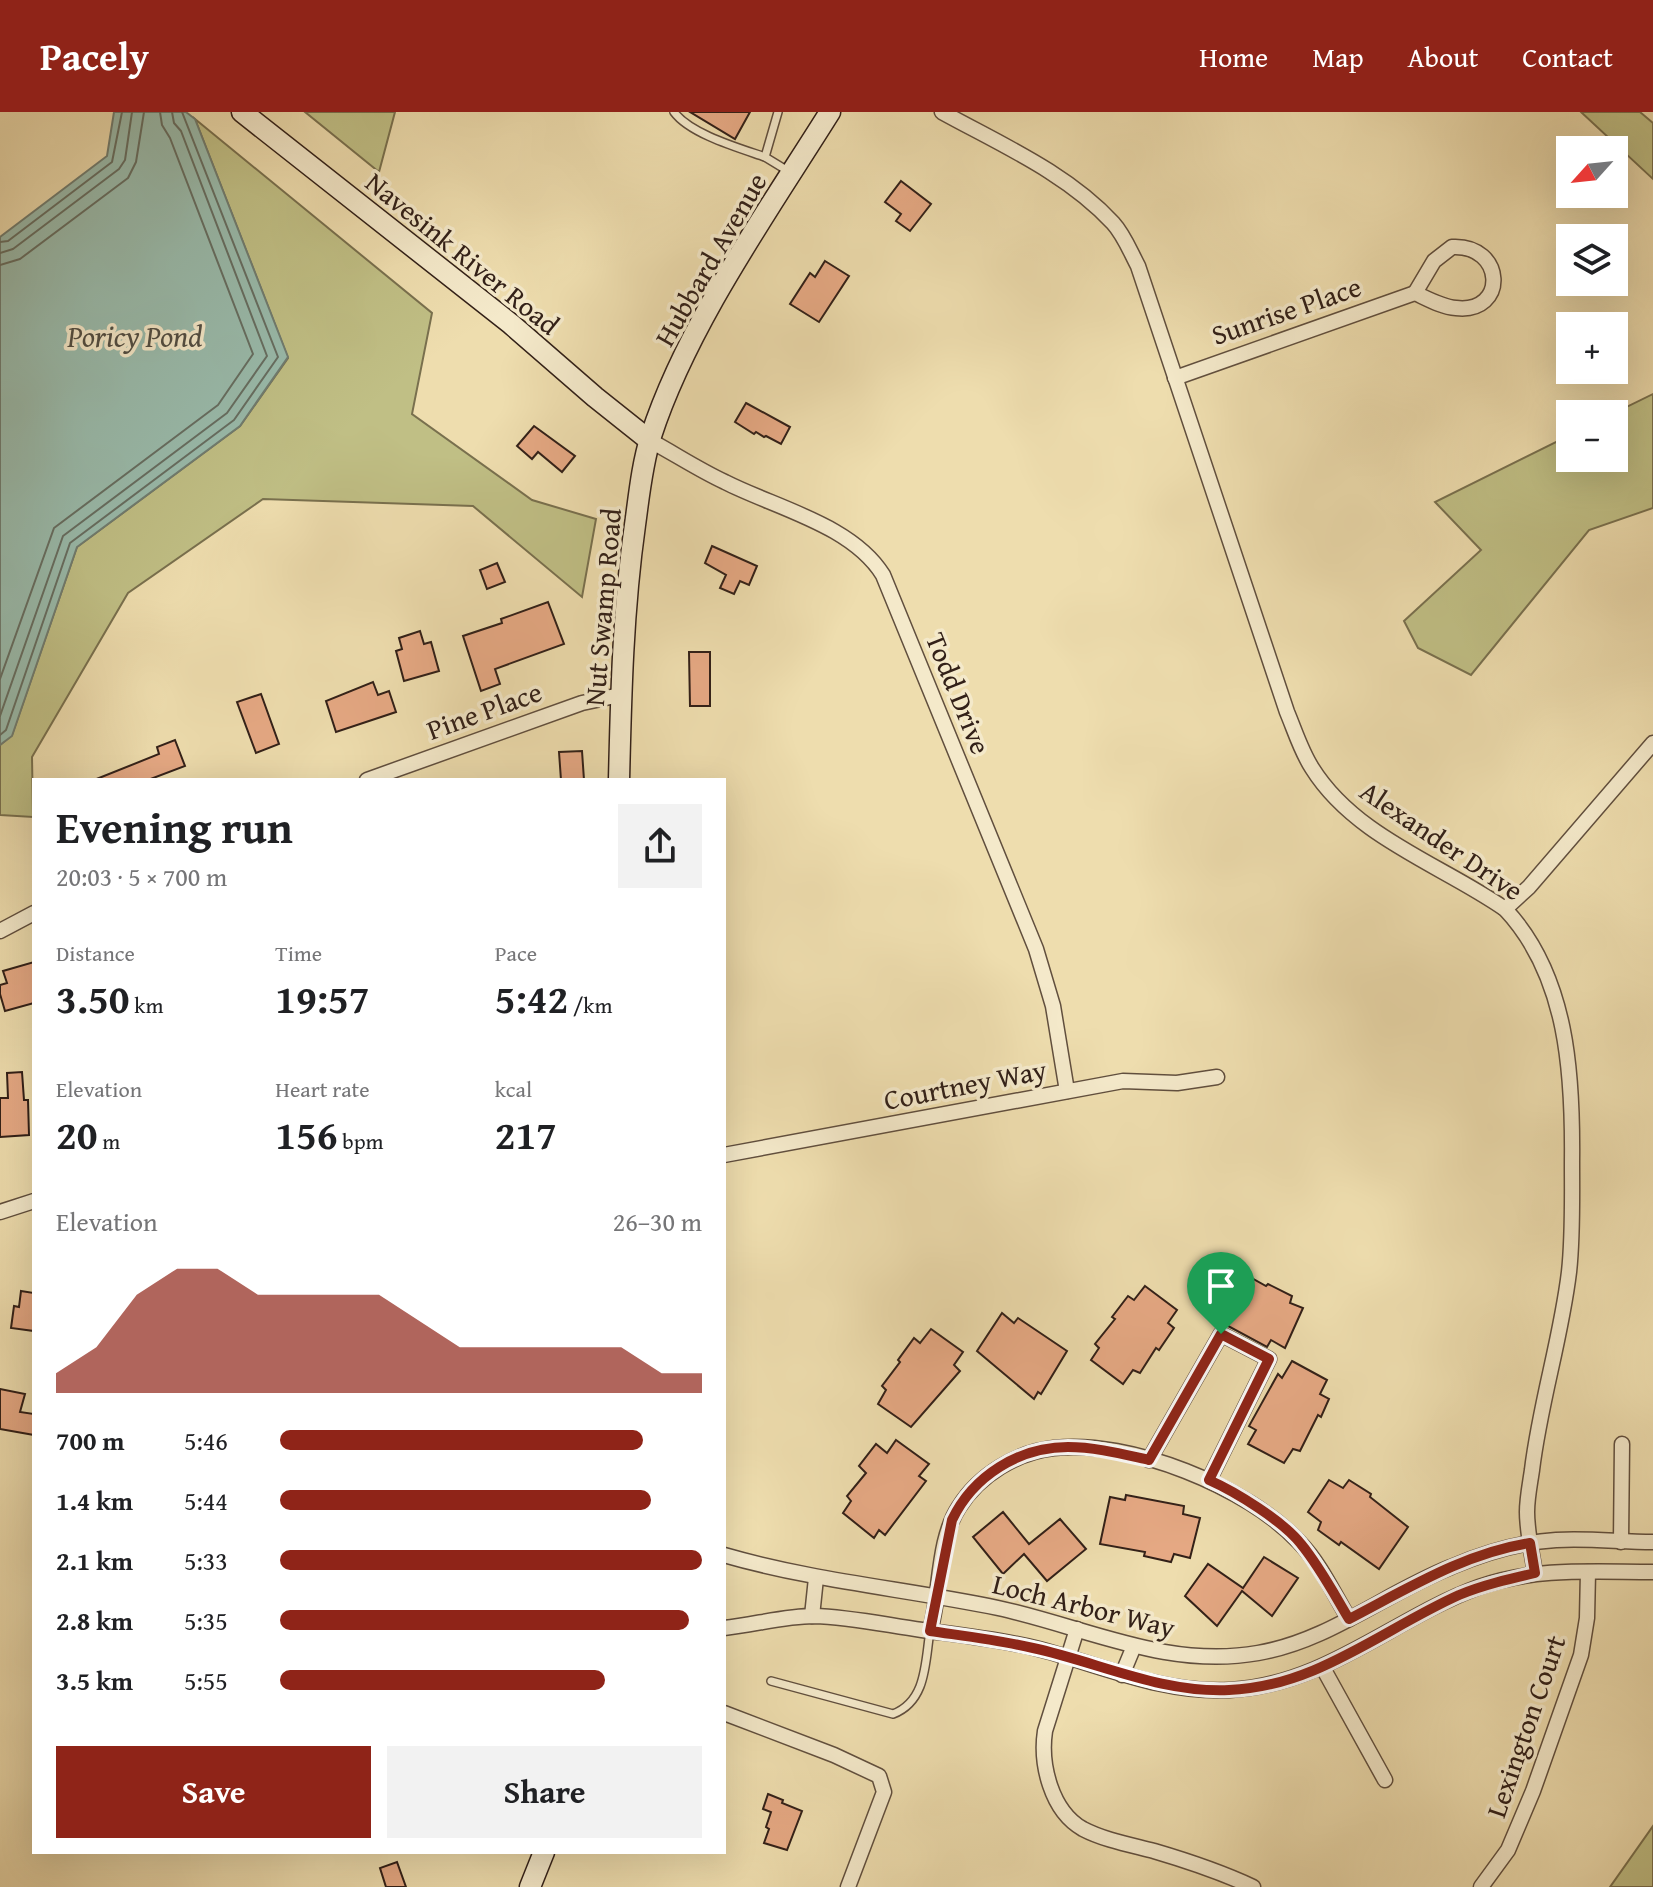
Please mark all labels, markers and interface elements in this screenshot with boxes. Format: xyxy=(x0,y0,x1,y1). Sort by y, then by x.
text: Pacely xyxy=(40,28,149,84)
text: Home xyxy=(1199,36,1268,77)
text: Map xyxy=(1312,36,1364,77)
text: About xyxy=(1408,36,1478,77)
text: Contact xyxy=(1522,36,1613,77)
north arrow xyxy=(1556,136,1628,208)
map controls xyxy=(1556,136,1628,472)
street label: Navesink River Road xyxy=(357,162,569,344)
street label: Hubbard Avenue xyxy=(644,165,776,353)
button: layers xyxy=(1556,224,1628,296)
street label: Sunrise Place xyxy=(1206,265,1366,355)
button: + xyxy=(1556,312,1628,384)
water label: Poricy Pond xyxy=(66,314,203,358)
button: − xyxy=(1556,400,1628,472)
street label: Nut Swamp Road xyxy=(573,506,631,708)
street label: Todd Drive xyxy=(916,626,1002,760)
street label: Pine Place xyxy=(421,670,547,750)
street label: Alexander Drive xyxy=(1352,770,1532,910)
text: Evening run xyxy=(56,795,293,859)
button: share xyxy=(618,804,702,888)
text: 20:03 · 5 × 700 m xyxy=(56,857,227,896)
text: Distance xyxy=(56,937,135,969)
text: Time xyxy=(275,937,322,969)
text: Pace xyxy=(495,937,537,969)
text: 3.50 xyxy=(56,969,129,1028)
text: 19:57 xyxy=(275,969,370,1028)
text: 5:42 xyxy=(495,969,568,1028)
text: km xyxy=(129,989,163,1021)
text: /km xyxy=(568,989,613,1021)
street label: Courtney Way xyxy=(880,1048,1050,1120)
text: Elevation xyxy=(56,1073,142,1105)
text: Heart rate xyxy=(275,1073,370,1105)
text: kcal xyxy=(495,1073,532,1105)
text: 20 xyxy=(56,1105,97,1164)
text: 156 xyxy=(275,1105,338,1164)
text: 217 xyxy=(495,1105,557,1164)
text: m xyxy=(97,1125,120,1157)
text: bpm xyxy=(338,1125,384,1157)
text: Elevation xyxy=(56,1202,158,1241)
text: 26–30 m xyxy=(613,1202,702,1241)
pin xyxy=(1187,1252,1255,1334)
icon: arrive xyxy=(1199,1264,1243,1308)
text: 700 m xyxy=(56,1421,124,1460)
text: 5:46 xyxy=(184,1421,228,1460)
text: 1.4 km xyxy=(56,1481,133,1520)
text: 5:44 xyxy=(184,1481,228,1520)
text: 2.1 km xyxy=(56,1541,133,1580)
text: 5:33 xyxy=(184,1541,228,1580)
street label: Loch Arbor Way xyxy=(988,1563,1180,1647)
text: 2.8 km xyxy=(56,1601,133,1640)
text: 5:35 xyxy=(184,1601,228,1640)
street label: Lexington Court xyxy=(1475,1629,1575,1823)
text: 3.5 km xyxy=(56,1661,133,1700)
text: 5:55 xyxy=(184,1661,228,1700)
button: Save xyxy=(56,1746,371,1838)
button: Share xyxy=(387,1746,702,1838)

